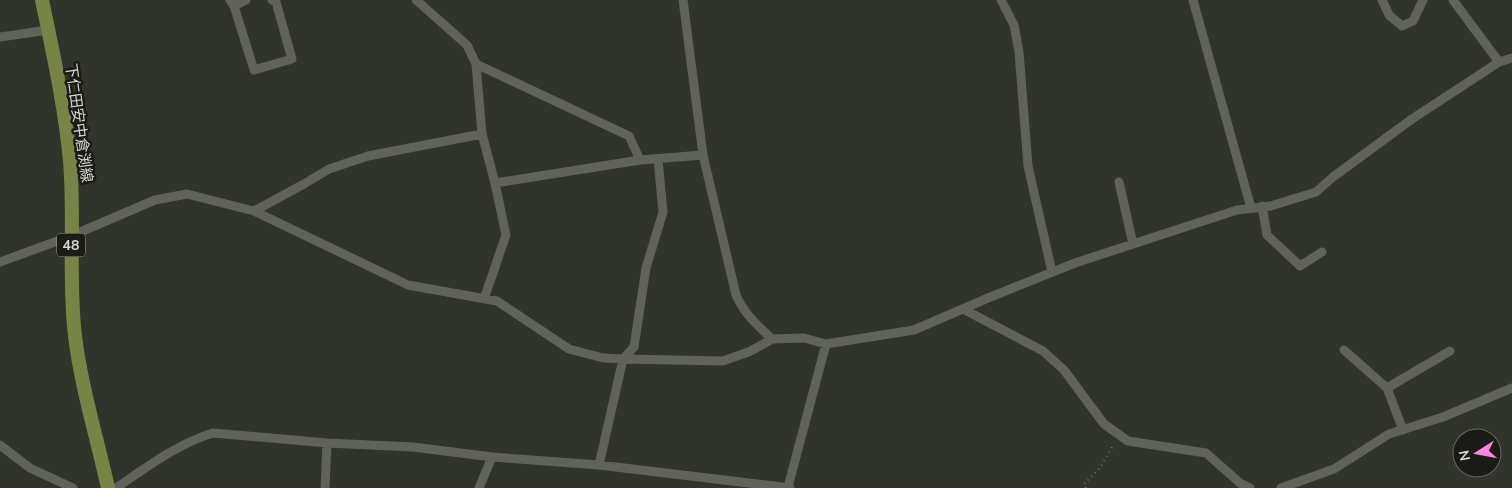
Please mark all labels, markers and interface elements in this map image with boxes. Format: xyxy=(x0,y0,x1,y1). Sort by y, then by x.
street label: 下仁田安中倉渕線 xyxy=(61,62,97,184)
road number: 48 xyxy=(57,234,85,256)
north arrow xyxy=(1452,428,1502,478)
text: N xyxy=(1454,448,1475,462)

